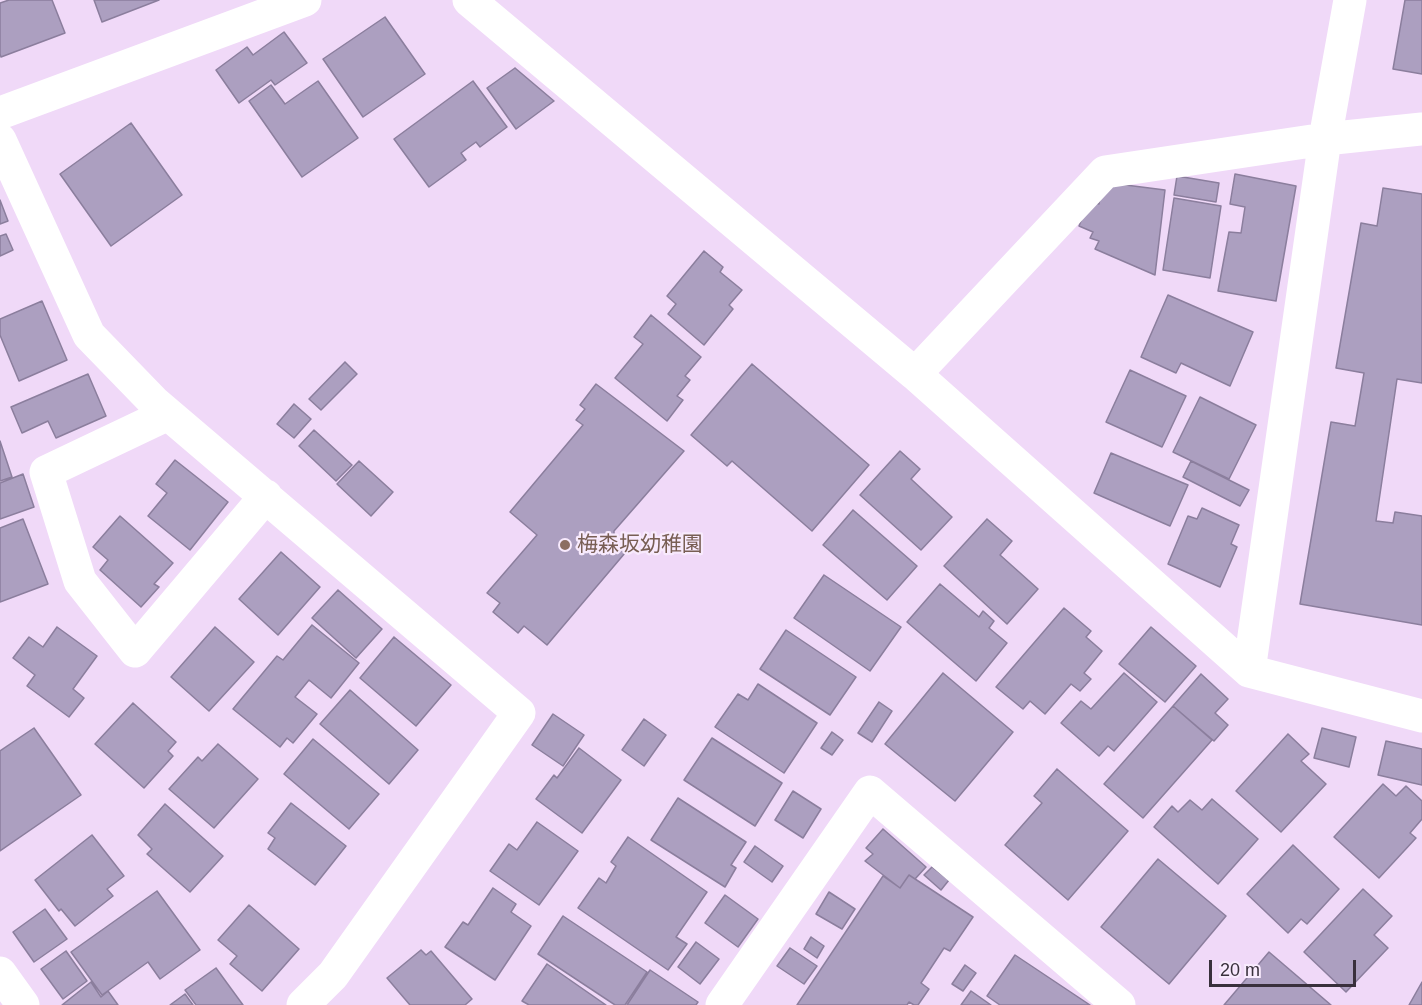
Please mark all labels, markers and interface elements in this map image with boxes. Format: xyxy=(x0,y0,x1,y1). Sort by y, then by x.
place label: 梅森坂幼稚園 xyxy=(577,532,703,558)
marker: 梅森坂幼稚園 xyxy=(558,538,572,552)
scale bar xyxy=(1212,948,1359,986)
text: 20 m xyxy=(1220,960,1260,980)

